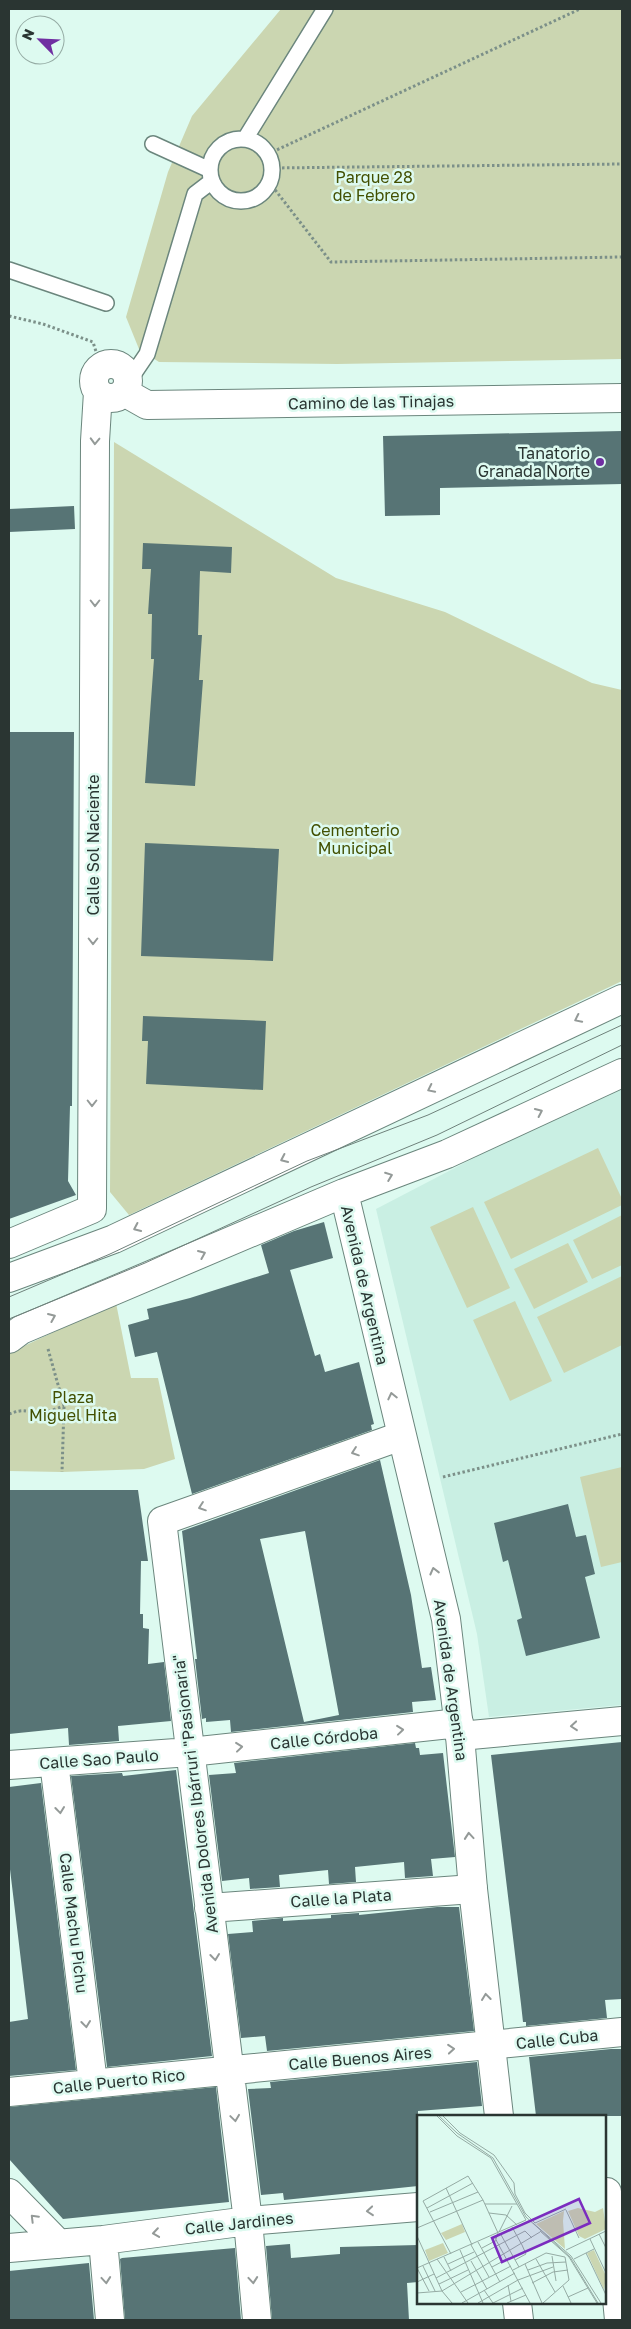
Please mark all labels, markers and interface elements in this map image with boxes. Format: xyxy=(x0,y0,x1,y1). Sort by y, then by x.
north arrow xyxy=(15,15,65,65)
text: N xyxy=(18,26,38,43)
park label: Parque 28 de Febrero xyxy=(333,167,415,205)
street label: Camino de las Tinajas xyxy=(288,391,454,413)
one-way arrow xyxy=(90,437,101,445)
place label: Tanatorio Granada Norte xyxy=(478,443,590,481)
marker: Tanatorio Granada Norte xyxy=(594,456,606,468)
one-way arrow xyxy=(89,599,100,607)
street label: Calle Sol Naciente xyxy=(83,774,103,916)
park label: Cementerio Municipal xyxy=(310,820,400,858)
one-way arrow xyxy=(88,937,98,945)
one-way arrow xyxy=(574,1013,583,1024)
one-way arrow xyxy=(428,1083,437,1093)
one-way arrow xyxy=(87,1100,97,1107)
one-way arrow xyxy=(533,1108,542,1118)
one-way arrow xyxy=(281,1152,290,1162)
one-way arrow xyxy=(385,1172,393,1182)
street label: Avenida de Argentina xyxy=(337,1203,393,1367)
one-way arrow xyxy=(134,1222,143,1232)
one-way arrow xyxy=(197,1249,206,1260)
one-way arrow xyxy=(47,1313,56,1323)
park label: Plaza Miguel Hita xyxy=(29,1387,117,1425)
one-way arrow xyxy=(387,1391,398,1400)
one-way arrow xyxy=(351,1446,360,1456)
one-way arrow xyxy=(198,1501,207,1511)
one-way arrow xyxy=(429,1566,440,1575)
street label: Avenida de Argentina xyxy=(430,1598,472,1762)
street label: Avenida Dolores Ibárruri "Pasionaria" xyxy=(168,1653,222,1935)
one-way arrow xyxy=(569,1720,577,1731)
street label: Calle Córdoba xyxy=(269,1722,379,1754)
one-way arrow xyxy=(396,1725,404,1736)
one-way arrow xyxy=(235,1742,243,1753)
street label: Calle Sao Paulo xyxy=(39,1745,159,1773)
one-way arrow xyxy=(54,1807,65,1815)
one-way arrow xyxy=(464,1831,475,1839)
street label: Calle Machu Pichu xyxy=(55,1852,93,1994)
street label: Calle la Plata xyxy=(290,1884,392,1912)
one-way arrow xyxy=(209,1953,220,1961)
one-way arrow xyxy=(481,1993,492,2001)
one-way arrow xyxy=(80,2020,91,2028)
street label: Calle Cuba xyxy=(515,2025,599,2053)
street label: Calle Buenos Aires xyxy=(288,2042,432,2074)
one-way arrow xyxy=(448,2044,456,2055)
street label: Calle Puerto Rico xyxy=(52,2064,186,2098)
one-way arrow xyxy=(229,2114,240,2122)
inset map xyxy=(417,2115,606,2304)
one-way arrow xyxy=(366,2205,374,2216)
street label: Calle Jardines xyxy=(184,2207,294,2239)
one-way arrow xyxy=(31,2215,40,2224)
one-way arrow xyxy=(152,2227,160,2238)
one-way arrow xyxy=(248,2276,259,2284)
one-way arrow xyxy=(101,2277,112,2285)

